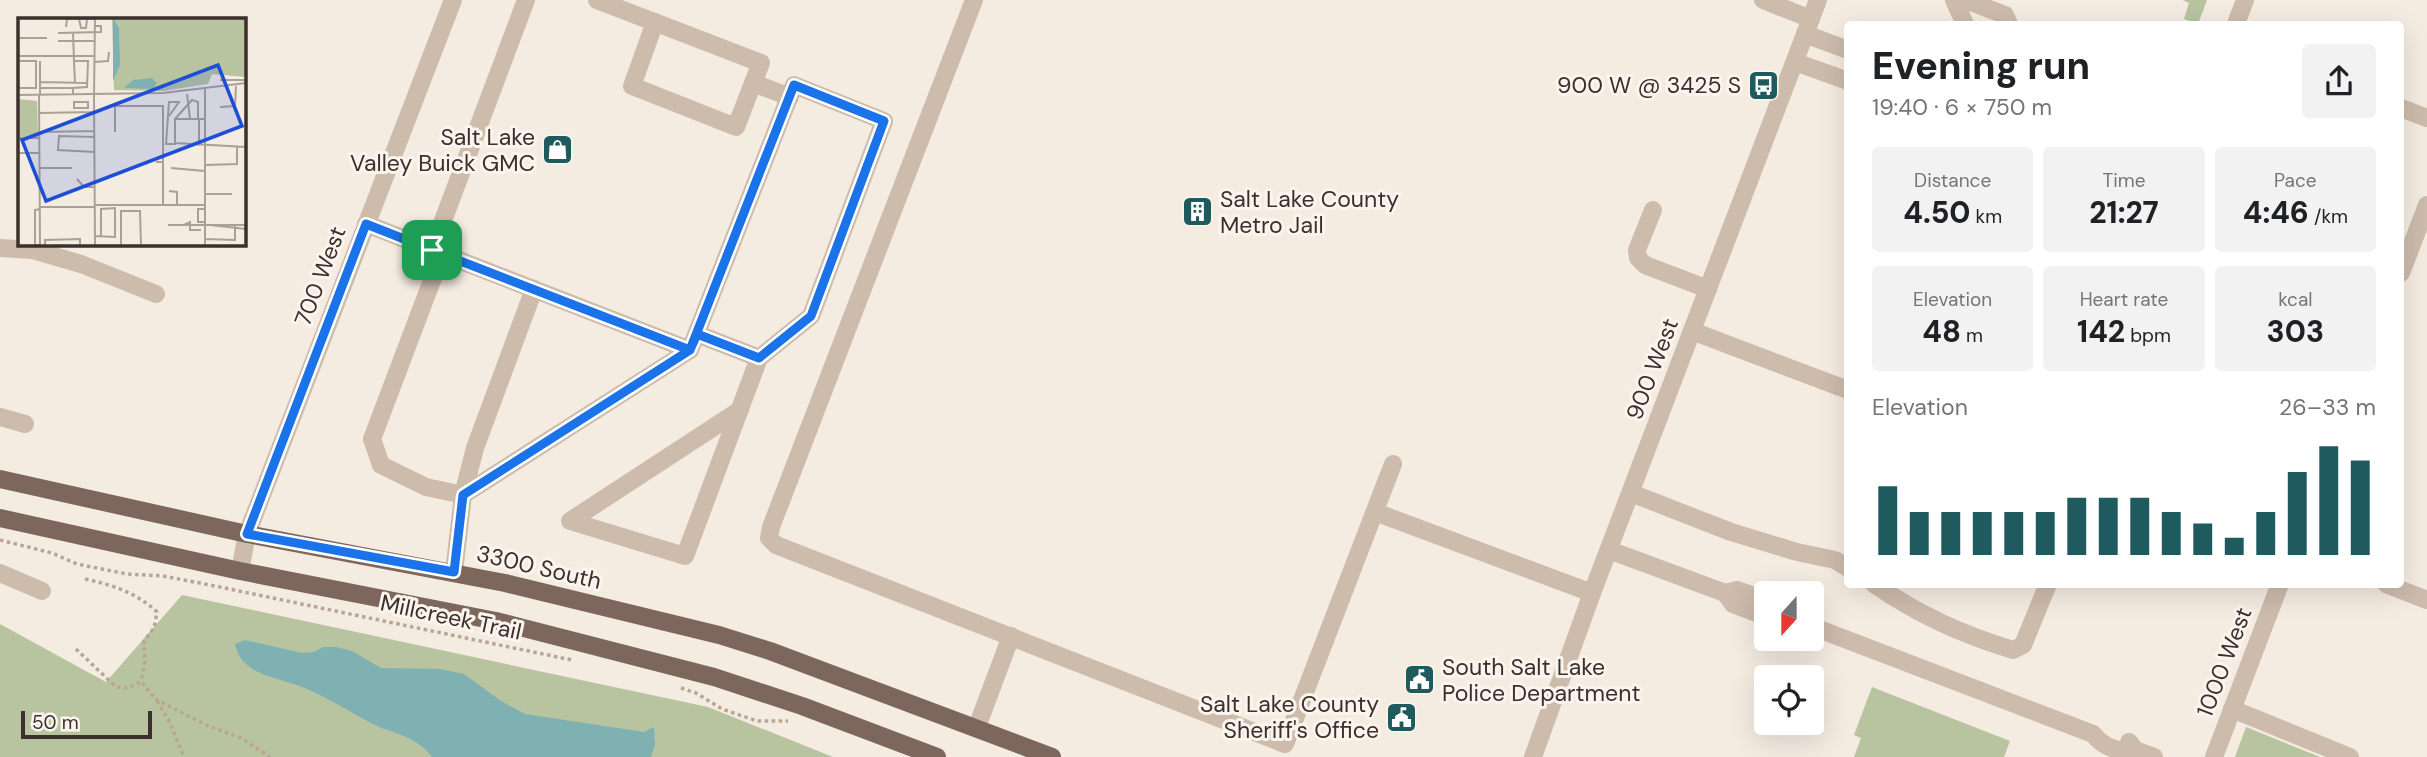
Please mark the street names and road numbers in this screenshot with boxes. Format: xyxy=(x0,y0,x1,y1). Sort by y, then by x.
street label: 700 West xyxy=(287,222,353,330)
street label: 900 West xyxy=(1619,314,1685,424)
street label: 3300 South xyxy=(474,538,604,596)
street label: Millcreek Trail xyxy=(378,587,524,647)
street label: 1000 West xyxy=(2189,603,2259,721)

